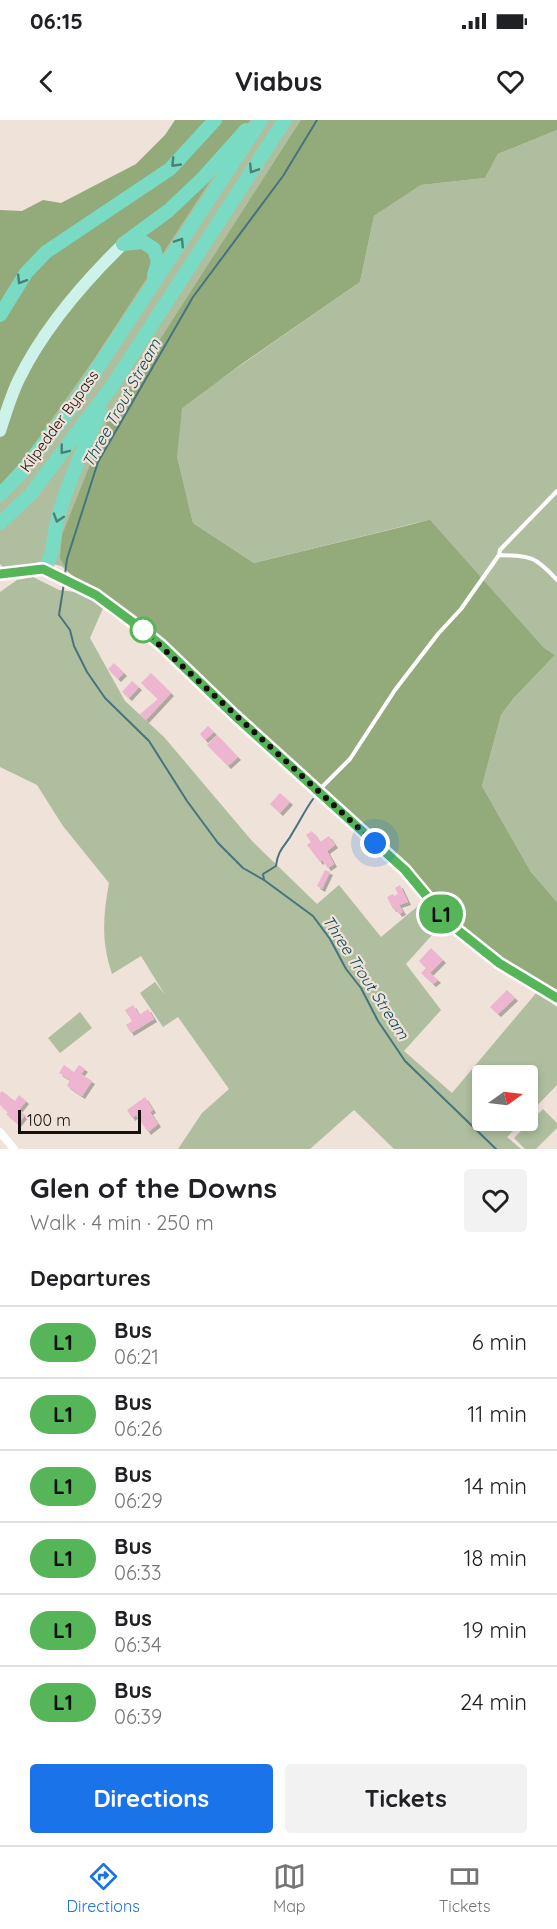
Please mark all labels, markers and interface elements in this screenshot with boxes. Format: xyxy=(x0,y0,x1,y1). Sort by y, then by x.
text: 06:15 xyxy=(30,7,83,35)
text: Viabus xyxy=(235,64,322,98)
icon: back xyxy=(30,65,63,98)
icon: heart xyxy=(494,65,527,98)
one-way arrow xyxy=(172,156,183,167)
one-way arrow xyxy=(248,163,260,173)
one-way arrow xyxy=(173,238,185,248)
one-way arrow xyxy=(18,274,29,285)
water label: Three Trout Stream xyxy=(77,335,165,471)
street label: Kilpedder Bypass xyxy=(16,366,102,476)
one-way arrow xyxy=(61,443,72,454)
one-way arrow xyxy=(53,512,65,523)
unlabelled marker xyxy=(130,617,156,643)
your location xyxy=(360,828,390,858)
line badge: L1 xyxy=(414,894,468,934)
text: L1 xyxy=(431,901,451,927)
water label: Three Trout Stream xyxy=(318,911,414,1043)
north arrow xyxy=(472,1065,538,1131)
map controls xyxy=(472,1065,538,1131)
scale bar xyxy=(18,1107,141,1134)
text: 100 m xyxy=(27,1110,71,1130)
button: heart xyxy=(464,1169,527,1232)
text: Glen of the Downs xyxy=(30,1170,277,1205)
text: Walk · 4 min · 250 m xyxy=(30,1210,214,1235)
text: Departures xyxy=(30,1264,151,1292)
text: Bus xyxy=(114,1316,152,1344)
text: 6 min xyxy=(472,1328,527,1356)
text: L1 xyxy=(53,1329,73,1355)
text: 06:21 xyxy=(114,1344,159,1369)
text: Bus xyxy=(114,1388,152,1416)
text: 11 min xyxy=(467,1400,527,1428)
text: L1 xyxy=(53,1401,73,1427)
text: 06:26 xyxy=(114,1416,162,1441)
text: Bus xyxy=(114,1460,152,1488)
text: 14 min xyxy=(464,1472,527,1500)
text: L1 xyxy=(53,1473,73,1499)
text: 06:29 xyxy=(114,1488,163,1513)
text: Bus xyxy=(114,1532,152,1560)
text: 18 min xyxy=(463,1544,527,1572)
text: L1 xyxy=(53,1545,73,1571)
text: 06:33 xyxy=(114,1560,161,1585)
text: Bus xyxy=(114,1604,152,1632)
text: 19 min xyxy=(463,1616,527,1644)
text: L1 xyxy=(53,1617,73,1643)
text: 06:34 xyxy=(114,1632,161,1657)
text: Bus xyxy=(114,1676,152,1704)
text: 24 min xyxy=(460,1688,527,1716)
text: L1 xyxy=(53,1689,73,1715)
text: 06:39 xyxy=(114,1704,162,1729)
button: Directions xyxy=(30,1764,273,1833)
button: Tickets xyxy=(285,1764,527,1833)
tab: Directions xyxy=(66,1860,140,1916)
tab: Map xyxy=(273,1860,306,1916)
tab: Tickets xyxy=(439,1860,491,1916)

